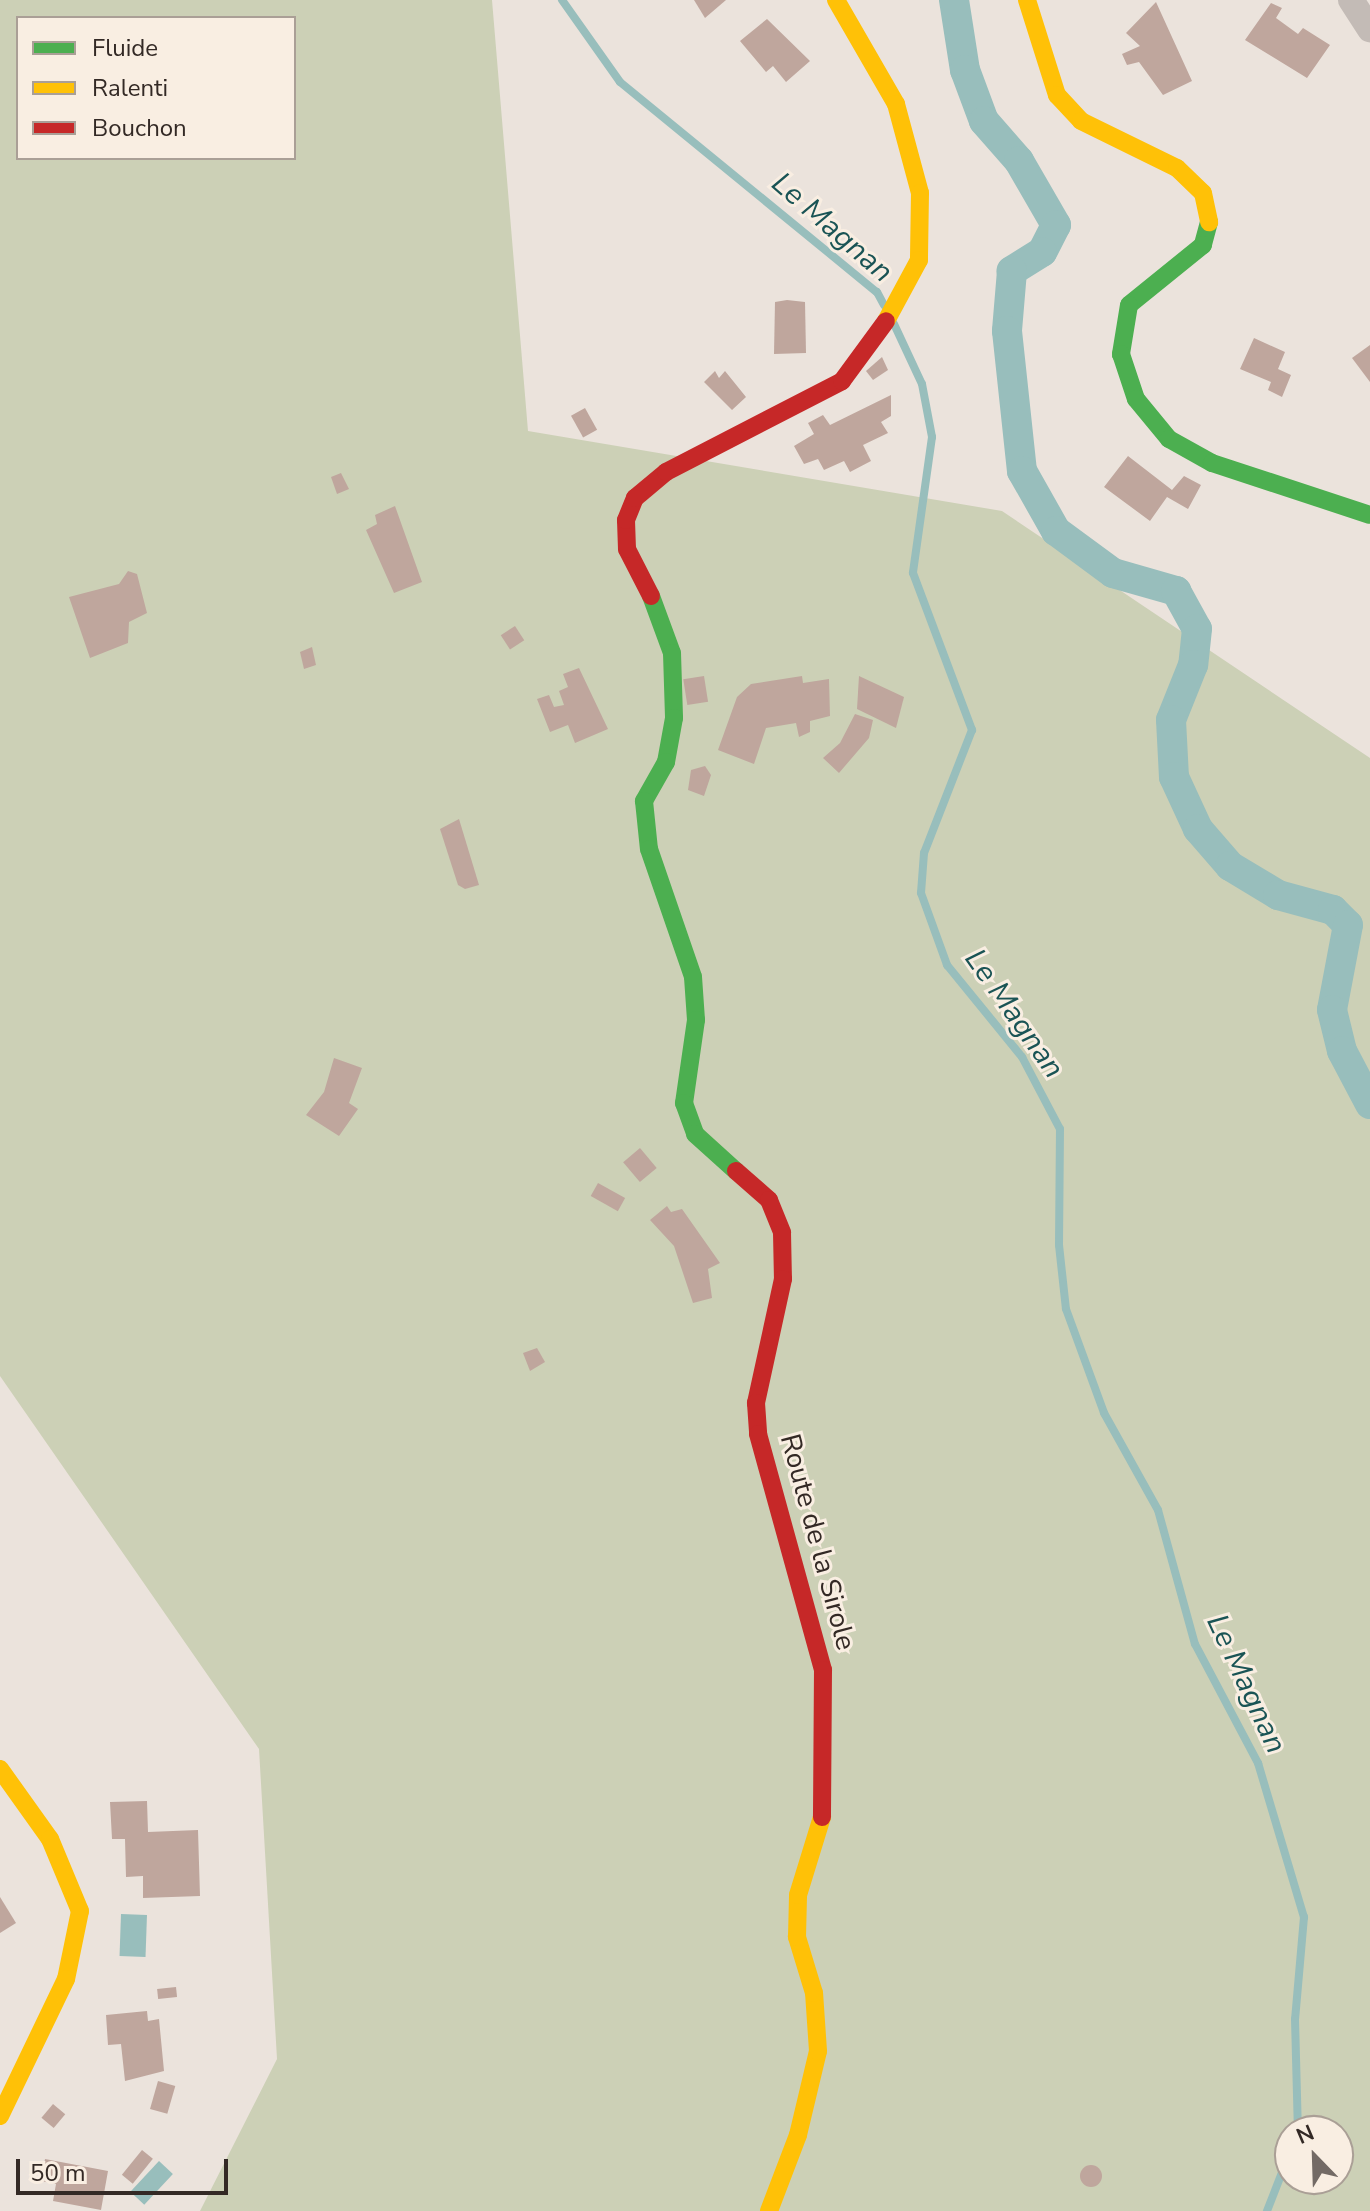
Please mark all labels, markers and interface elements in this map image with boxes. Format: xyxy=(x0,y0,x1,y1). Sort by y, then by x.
legend xyxy=(16,16,296,160)
text: Fluide xyxy=(92,32,158,64)
text: Ralenti xyxy=(92,72,168,104)
text: Bouchon xyxy=(92,112,187,144)
water label: Le Magnan xyxy=(764,166,900,290)
water label: Le Magnan xyxy=(957,943,1071,1085)
street label: Route de la Sirole xyxy=(773,1430,863,1654)
water label: Le Magnan xyxy=(1198,1609,1294,1759)
north arrow xyxy=(1274,2115,1354,2195)
text: N xyxy=(1292,2118,1319,2152)
scale bar xyxy=(20,2143,232,2193)
text: 50 m xyxy=(30,2157,86,2189)

